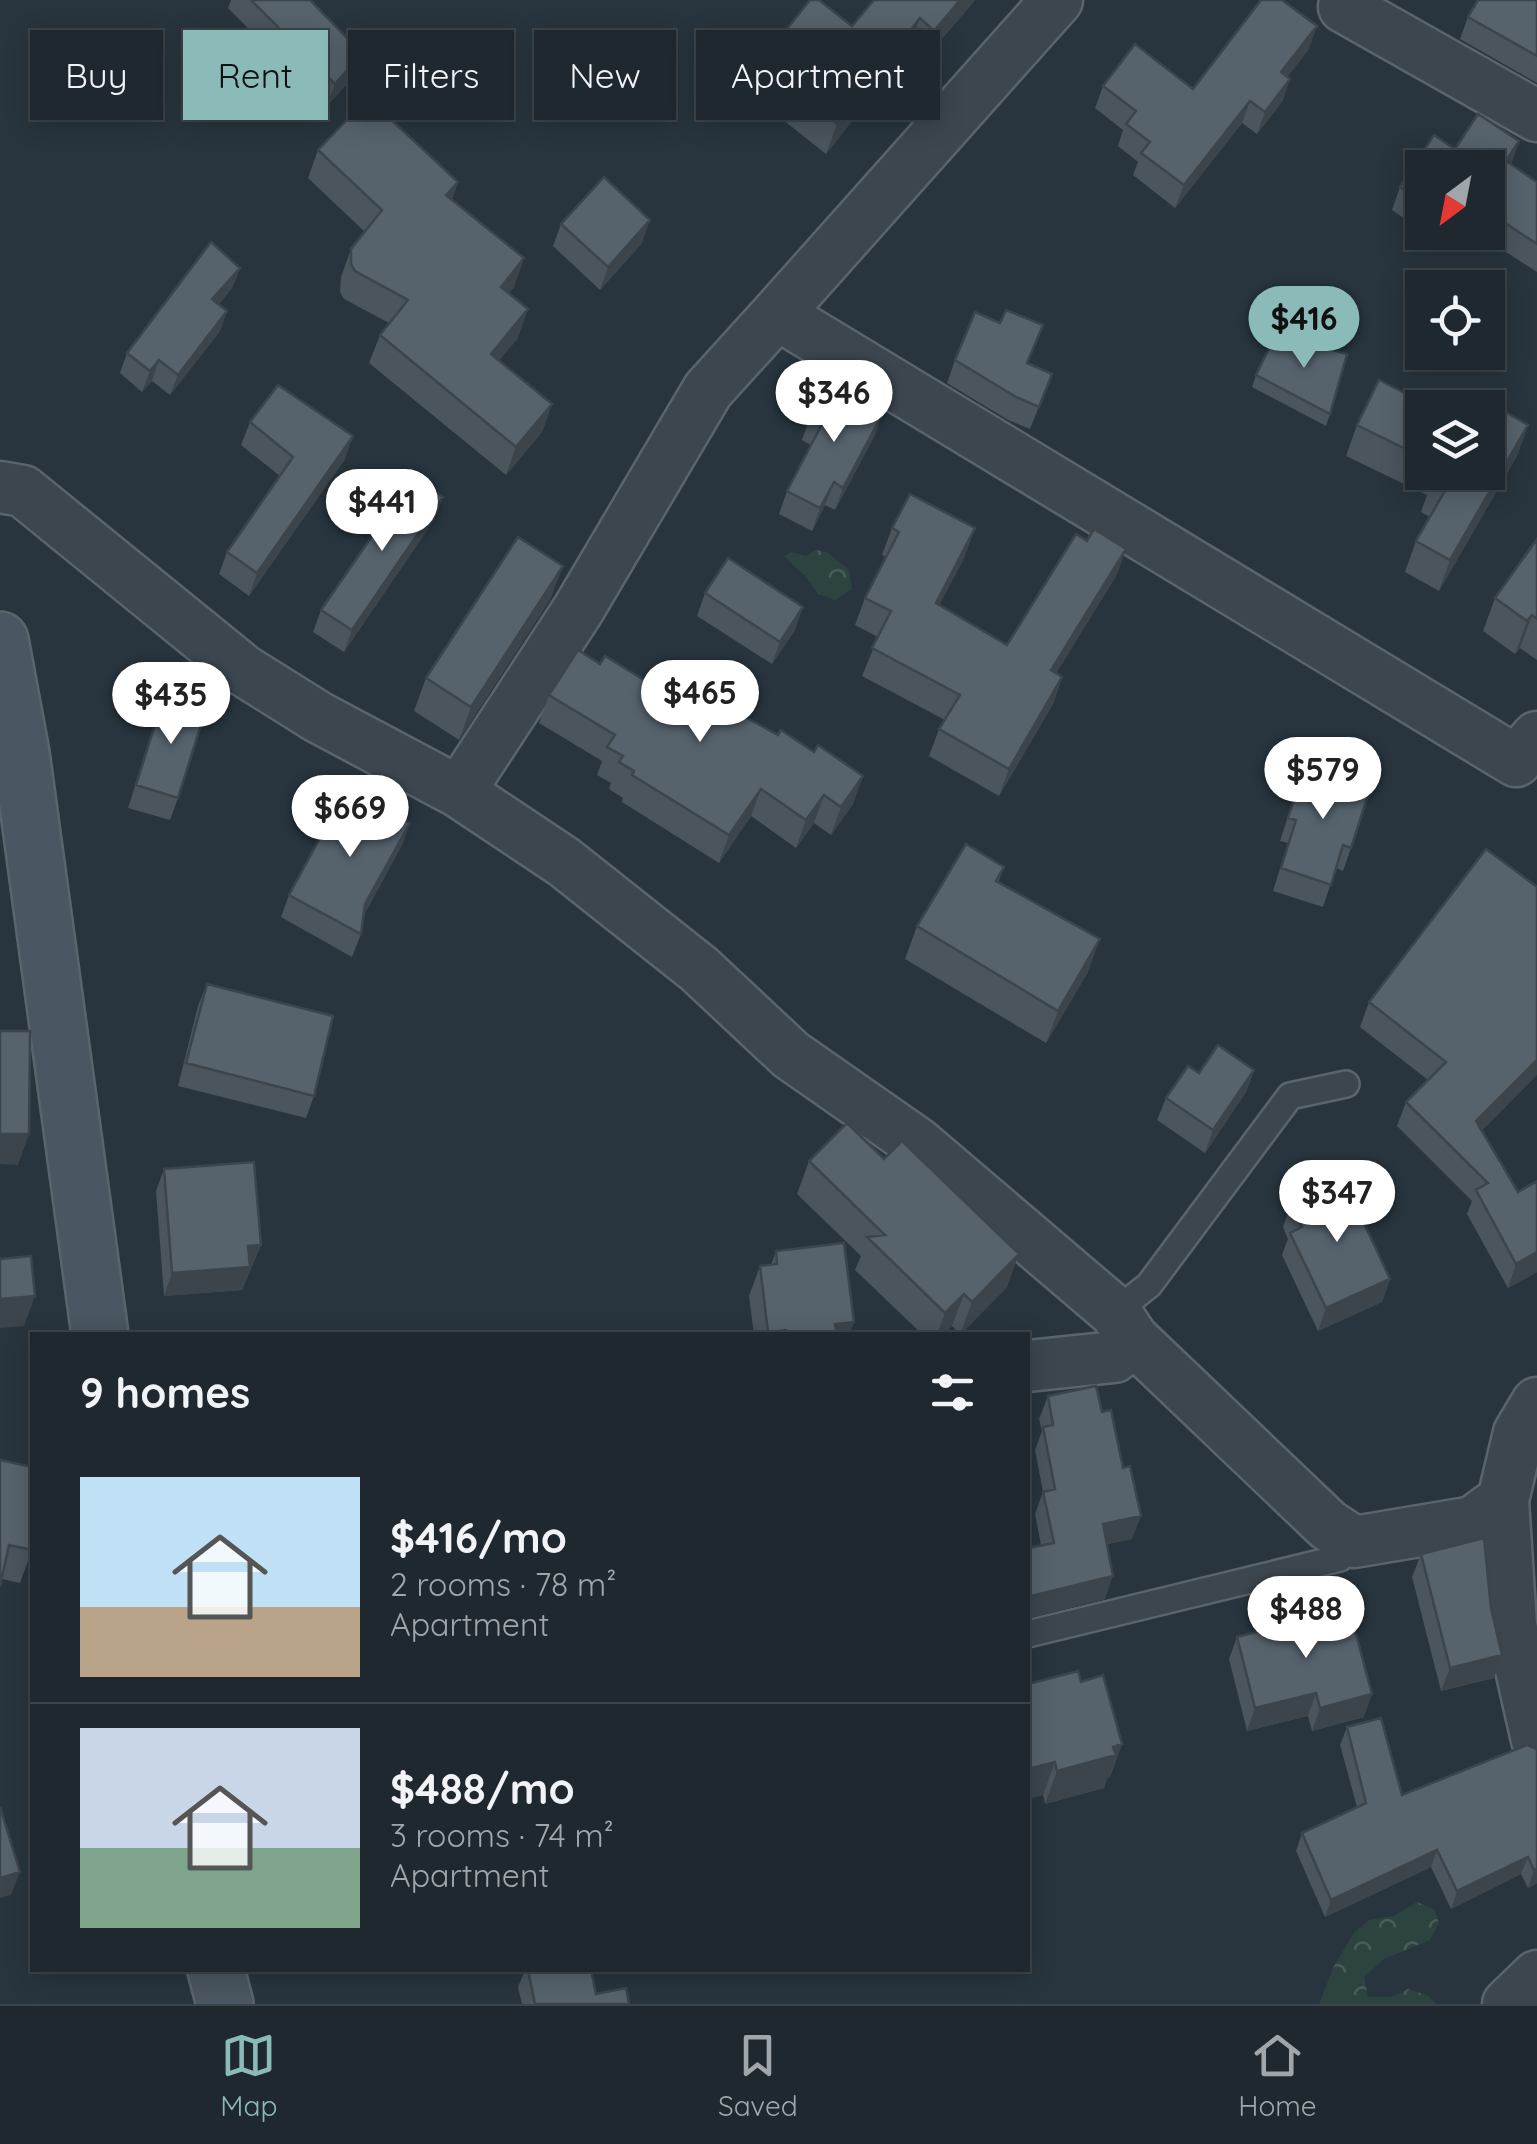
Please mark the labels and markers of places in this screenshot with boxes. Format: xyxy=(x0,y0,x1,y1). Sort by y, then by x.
pin: $416 xyxy=(1245,286,1363,371)
pin: $346 xyxy=(775,360,893,445)
pin: $441 xyxy=(323,469,441,554)
pin: $465 xyxy=(641,660,759,745)
pin: $435 xyxy=(112,662,230,747)
pin: $579 xyxy=(1264,737,1382,822)
pin: $669 xyxy=(291,775,409,860)
pin: $347 xyxy=(1278,1160,1396,1245)
pin: $488 xyxy=(1247,1576,1365,1661)

